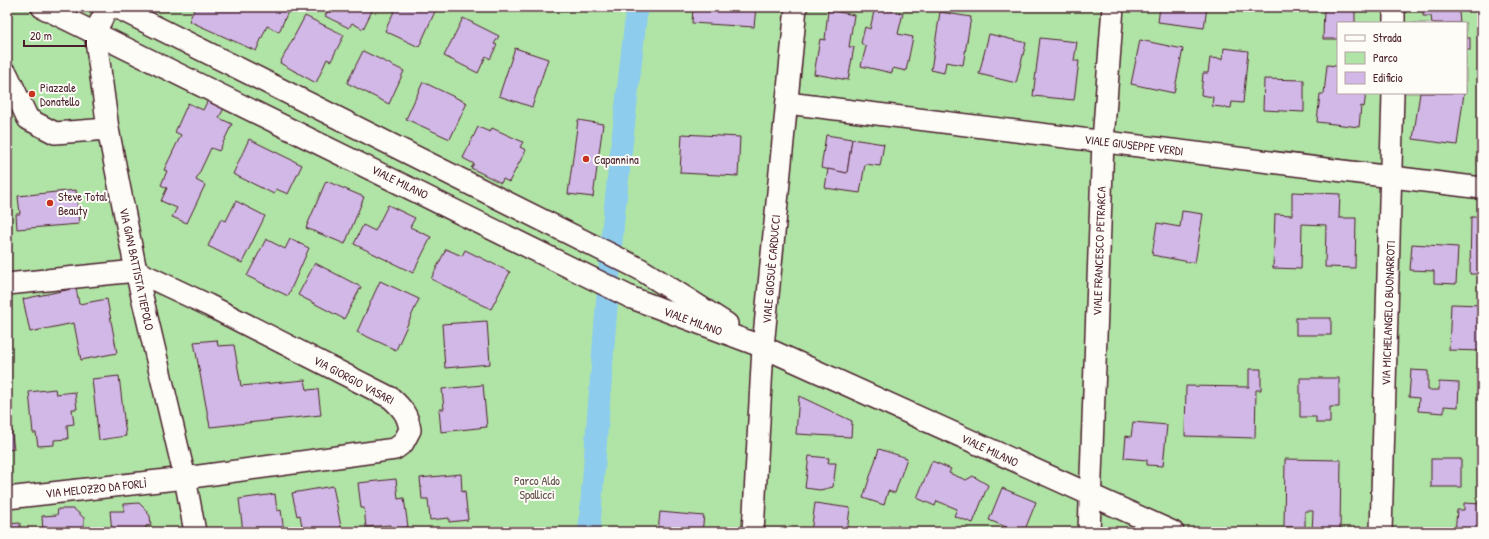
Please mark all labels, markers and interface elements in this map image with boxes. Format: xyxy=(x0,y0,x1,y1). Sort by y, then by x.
scale bar xyxy=(24,22,86,48)
legend xyxy=(1337,22,1467,94)
text: 20 m xyxy=(30,27,52,44)
text: Strada xyxy=(1373,29,1402,46)
text: Parco xyxy=(1373,49,1398,66)
text: Edificio xyxy=(1373,69,1403,86)
place label: Piazzale Donatello xyxy=(40,79,80,110)
marker: Piazzale Donatello xyxy=(27,89,37,99)
street label: VIALE GIUSEPPE VERDI xyxy=(1084,130,1184,160)
place label: Capannina xyxy=(594,151,639,168)
marker: Capannina xyxy=(581,154,591,164)
street label: VIALE MILANO xyxy=(369,161,432,203)
street label: VIALE FRANCESCO PETRARCA xyxy=(1088,186,1110,316)
place label: Steve Total Beauty xyxy=(58,188,108,219)
marker: Steve Total Beauty xyxy=(45,198,55,208)
street label: VIA GIAN BATTISTA TIEPOLO xyxy=(116,206,158,332)
street label: VIALE GIOSUÈ CARDUCCI xyxy=(758,214,784,324)
street label: VIA MICHELANGELO BUONARROTI xyxy=(1377,240,1399,386)
street label: VIALE MILANO xyxy=(661,303,725,340)
street label: VIA GIORGIO VASARI xyxy=(311,352,397,408)
street label: VIALE MILANO xyxy=(959,429,1022,471)
park label: Parco Aldo Spallicci xyxy=(514,472,560,503)
street label: VIA MELOZZO DA FORLÌ xyxy=(45,474,148,502)

